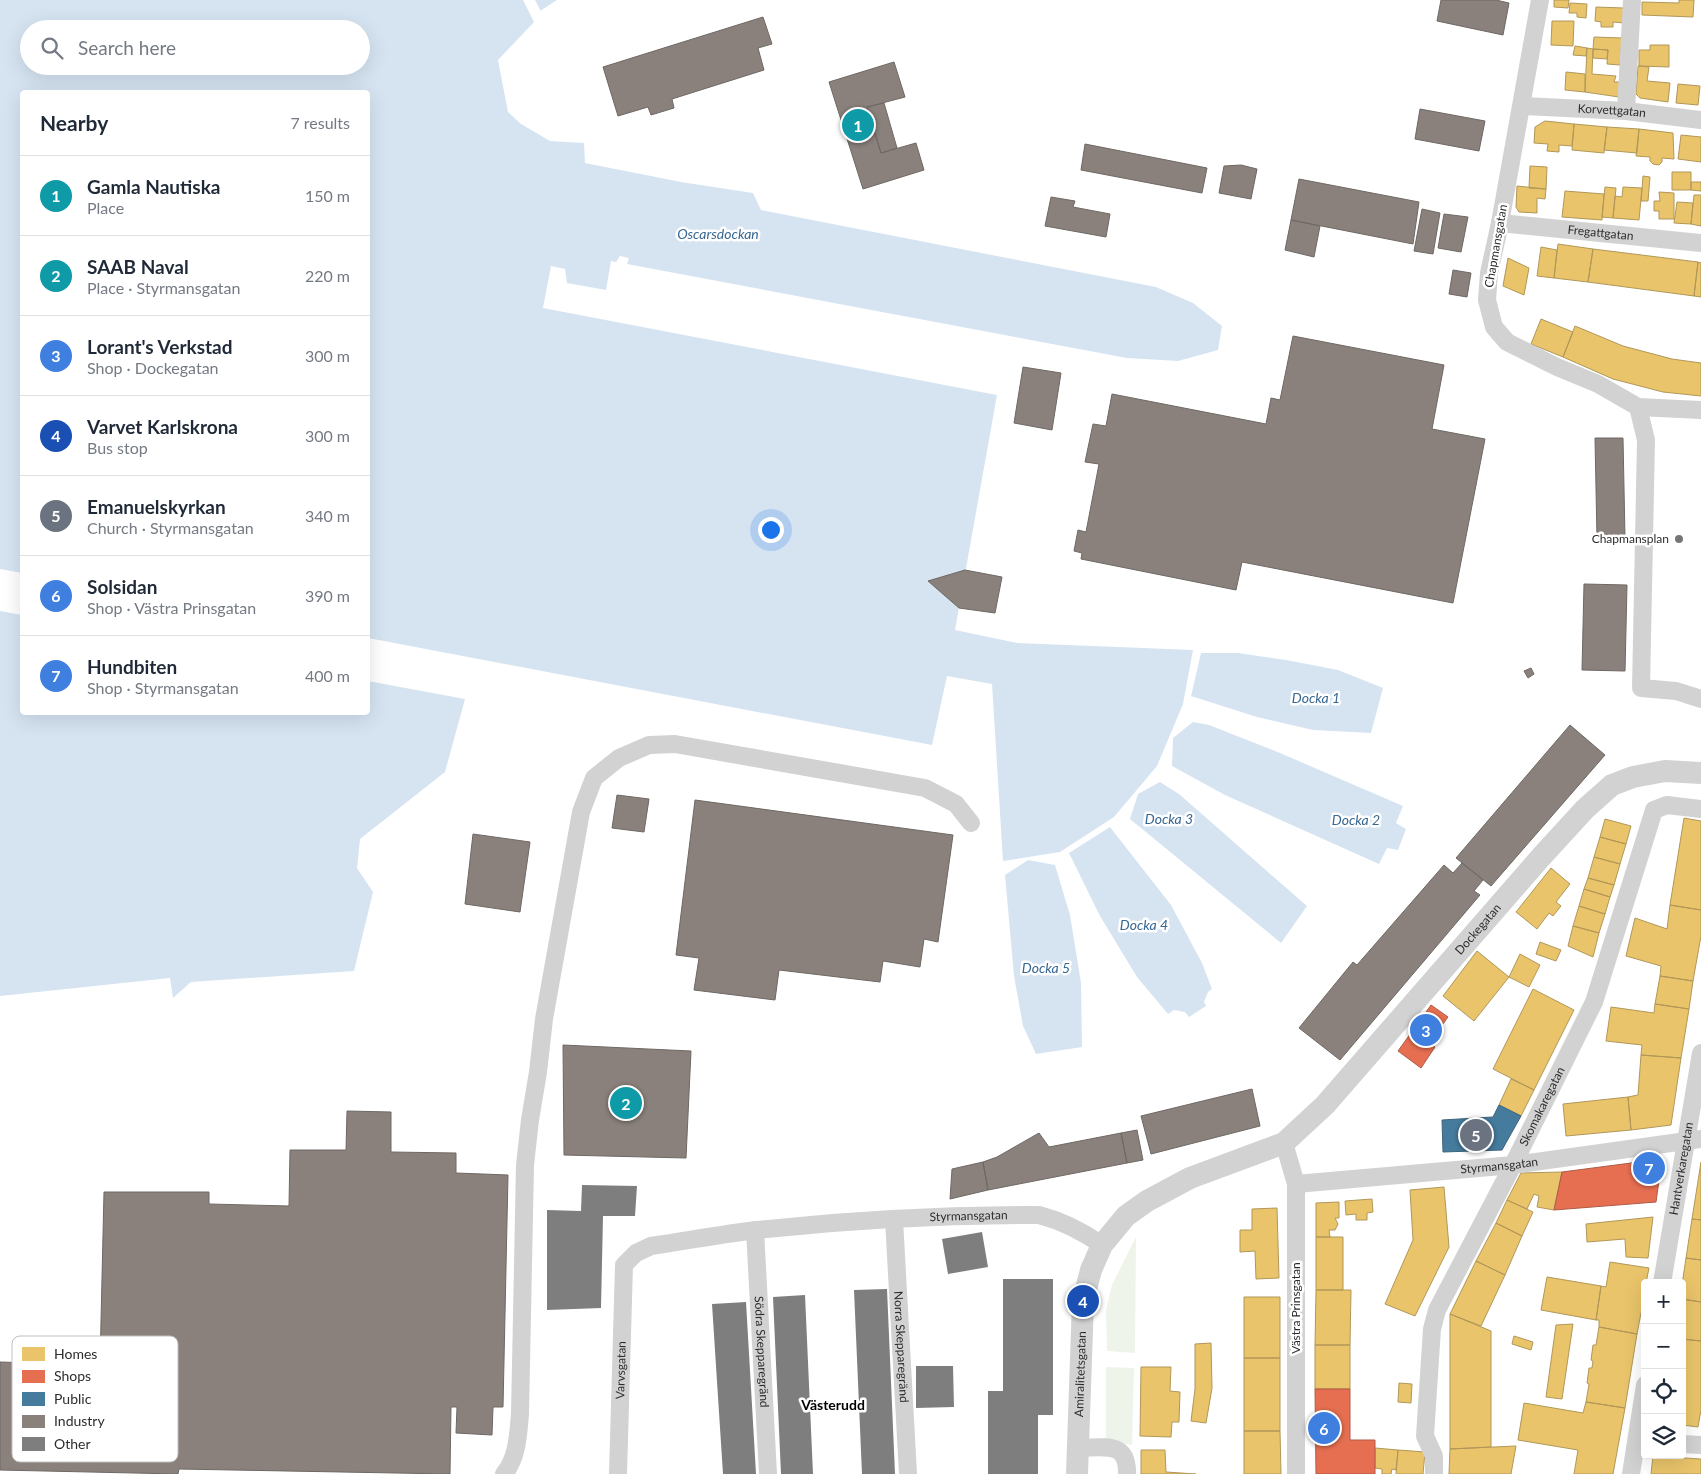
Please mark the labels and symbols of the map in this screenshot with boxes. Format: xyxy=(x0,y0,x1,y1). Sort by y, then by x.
street label: Korvettgatan xyxy=(1577,101,1647,120)
pin: 1 xyxy=(842,106,874,144)
street label: Chapmansgatan xyxy=(1481,203,1510,289)
street label: Fregattgatan xyxy=(1567,222,1634,243)
water label: Oscarsdockan xyxy=(677,225,759,242)
your location xyxy=(758,517,784,543)
place label: Chapmansplan xyxy=(1592,531,1669,546)
marker: Chapmansplan xyxy=(1673,533,1685,545)
water label: Docka 1 xyxy=(1292,689,1340,706)
water label: Docka 3 xyxy=(1145,810,1193,827)
water label: Docka 2 xyxy=(1332,811,1380,828)
street label: Dockegatan xyxy=(1451,900,1504,957)
water label: Docka 4 xyxy=(1120,916,1168,933)
water label: Docka 5 xyxy=(1022,959,1070,976)
pin: 3 xyxy=(1410,1011,1442,1049)
street label: Skomakaregatan xyxy=(1516,1064,1568,1148)
pin: 2 xyxy=(610,1084,642,1122)
pin: 5 xyxy=(1460,1116,1492,1154)
street label: Hantverkaregatan xyxy=(1666,1121,1696,1216)
pin: 7 xyxy=(1633,1149,1665,1187)
street label: Styrmansgatan xyxy=(1460,1154,1539,1177)
street label: Styrmansgatan xyxy=(929,1207,1008,1224)
street label: Västra Prinsgatan xyxy=(1288,1262,1303,1354)
pin: 4 xyxy=(1067,1282,1099,1320)
street label: Norra Skepparegränd xyxy=(891,1291,912,1403)
street label: Södra Skepparegränd xyxy=(752,1296,772,1408)
street label: Amiralitetsgatan xyxy=(1071,1331,1089,1417)
legend xyxy=(12,1336,178,1462)
street label: Varvsgatan xyxy=(612,1341,629,1399)
text: Homes xyxy=(54,1345,97,1362)
text: Shops xyxy=(54,1367,91,1384)
text: Public xyxy=(54,1390,92,1407)
district label: Västerudd xyxy=(800,1396,865,1413)
pin: 6 xyxy=(1308,1409,1340,1447)
text: Industry xyxy=(54,1412,105,1429)
text: Other xyxy=(54,1435,91,1452)

